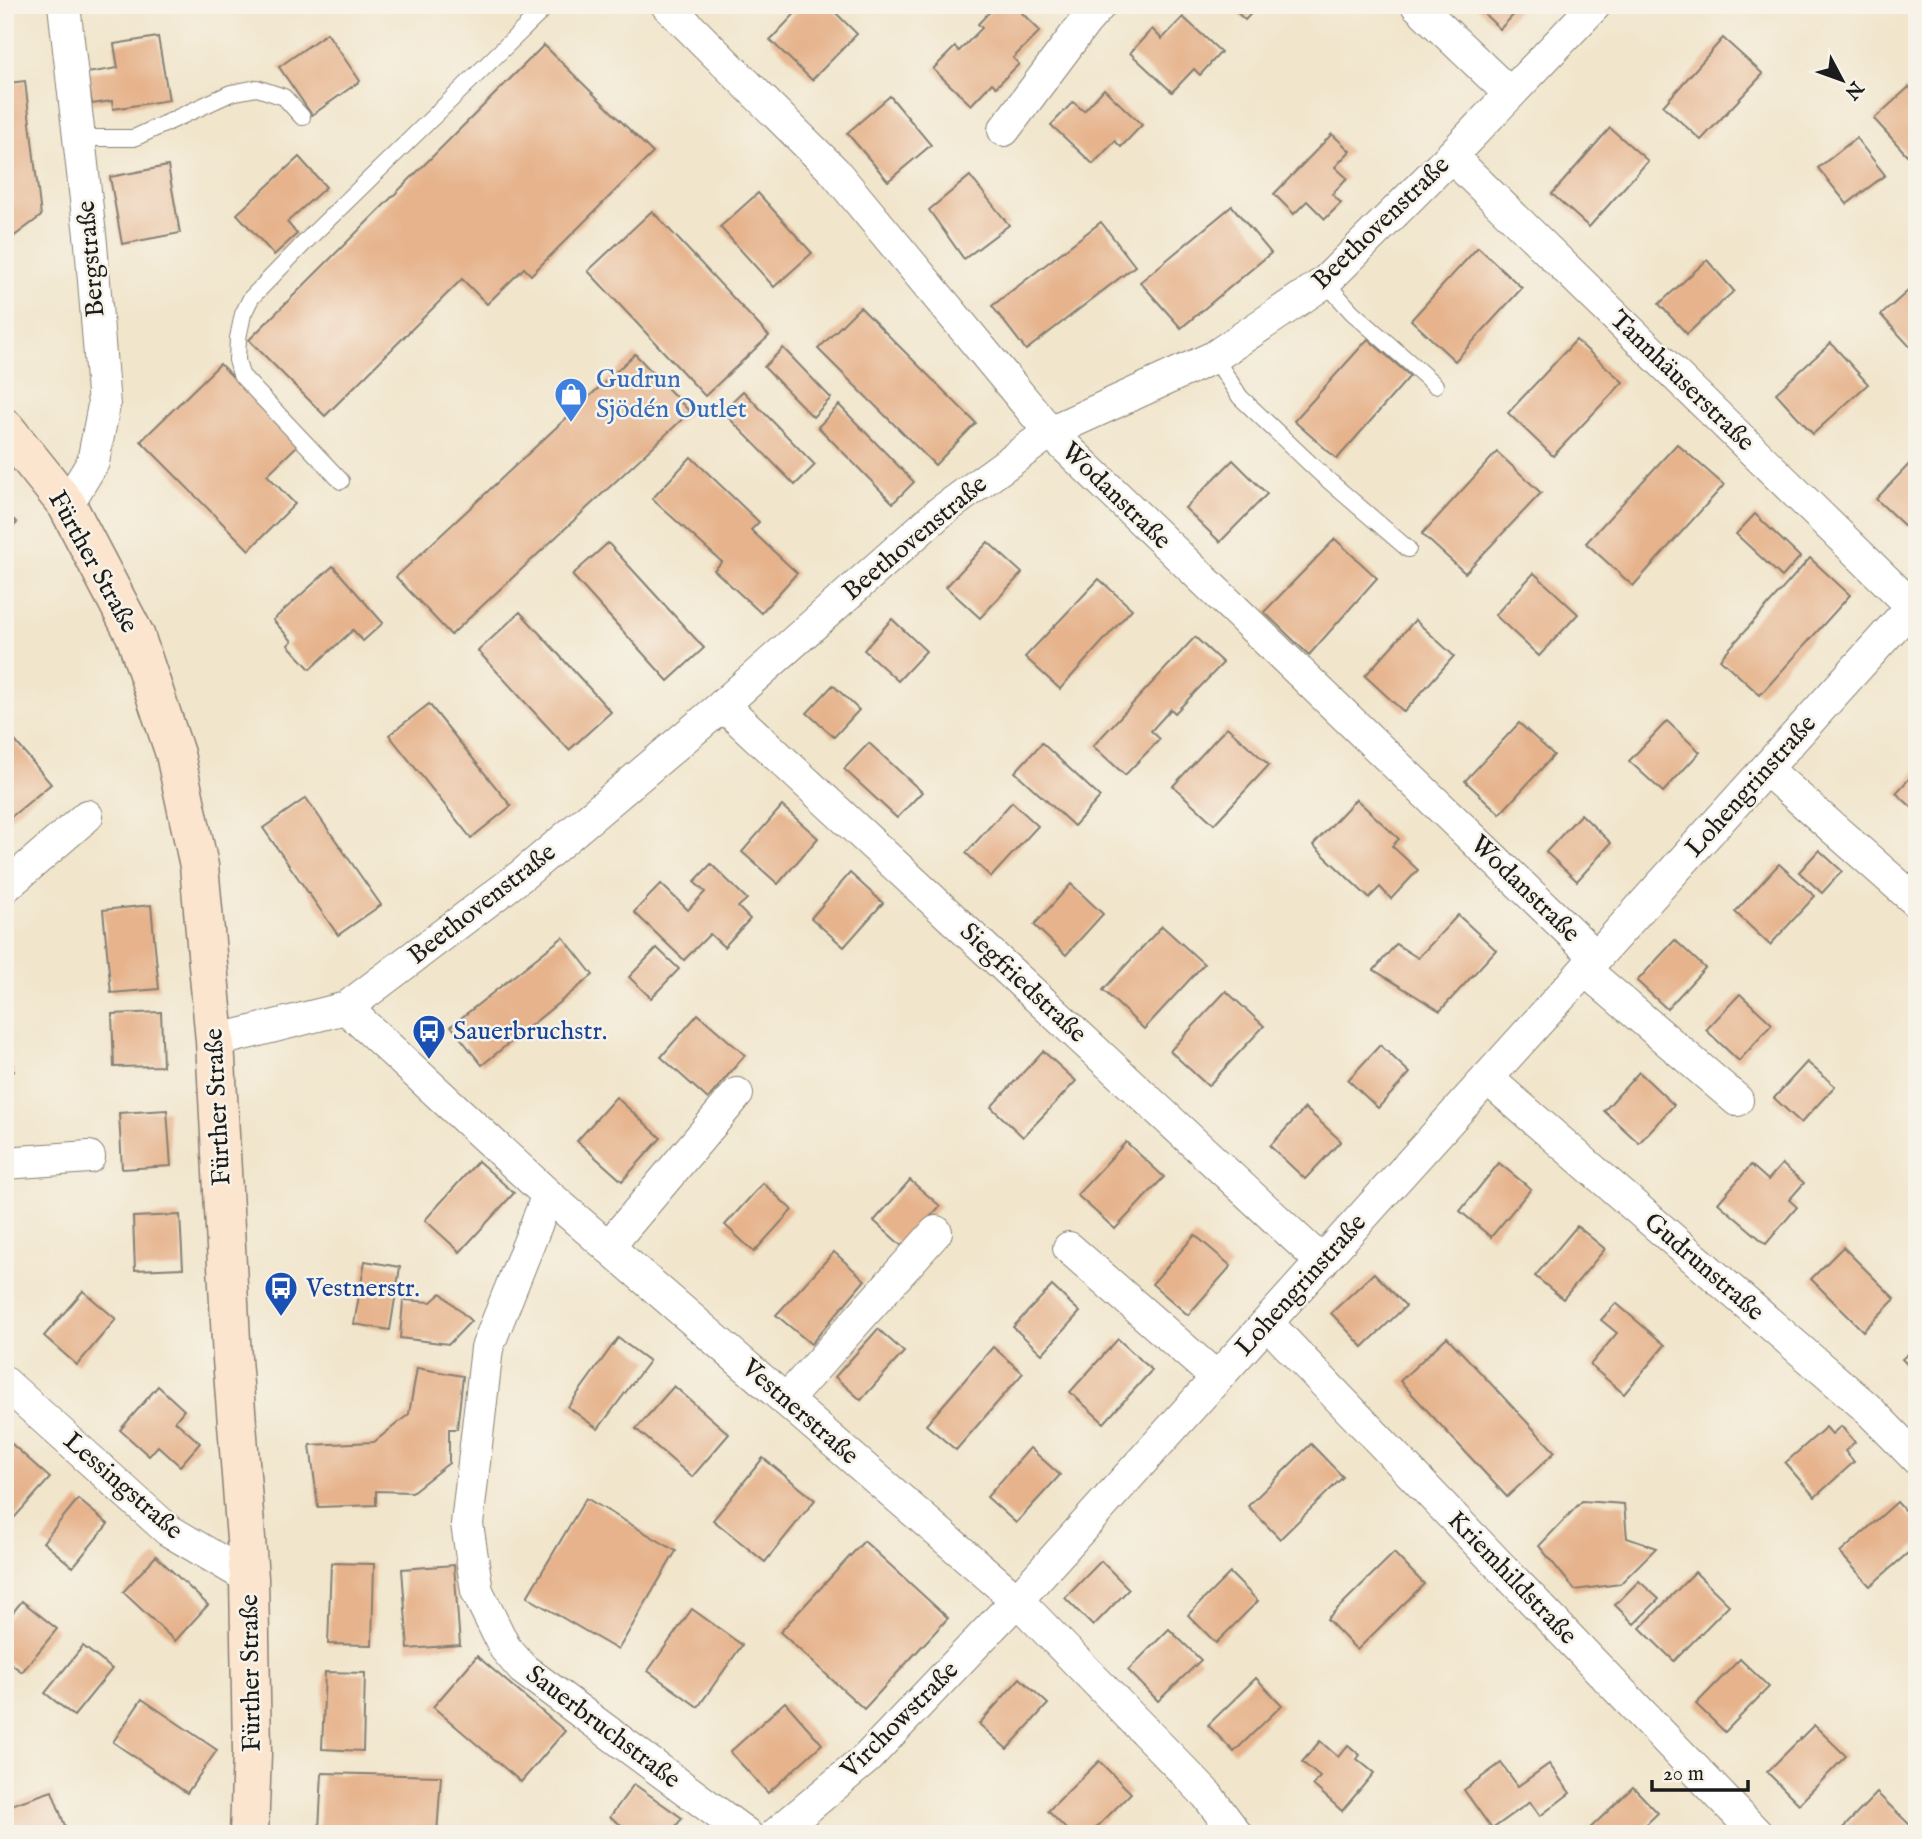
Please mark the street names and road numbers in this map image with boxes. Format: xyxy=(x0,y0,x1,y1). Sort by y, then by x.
street label: Beethovenstraße xyxy=(1305,149,1457,297)
street label: Bergstraße xyxy=(69,199,113,319)
street label: Tannhäuserstraße xyxy=(1602,303,1762,459)
street label: Wodanstraße xyxy=(1054,435,1178,557)
street label: Beethovenstraße xyxy=(836,468,994,608)
street label: Fürther Straße xyxy=(40,485,146,639)
street label: Lohengrinstraße xyxy=(1678,708,1824,864)
street label: Wodanstraße xyxy=(1463,828,1587,950)
street label: Beethovenstraße xyxy=(401,836,563,972)
street label: Siegfriedstraße xyxy=(952,916,1094,1050)
street label: Fürther Straße xyxy=(197,1027,239,1187)
street label: Gudrunstraße xyxy=(1637,1206,1771,1328)
street label: Lohengrinstraße xyxy=(1228,1207,1374,1363)
street label: Vestnerstraße xyxy=(734,1351,866,1472)
street label: Lessingstraße xyxy=(56,1425,190,1547)
street label: Kriemhildstraße xyxy=(1440,1504,1584,1652)
street label: Fürther Straße xyxy=(233,1594,269,1752)
street label: Virchowstraße xyxy=(833,1654,966,1787)
street label: Sauerbruchstraße xyxy=(519,1658,687,1796)

